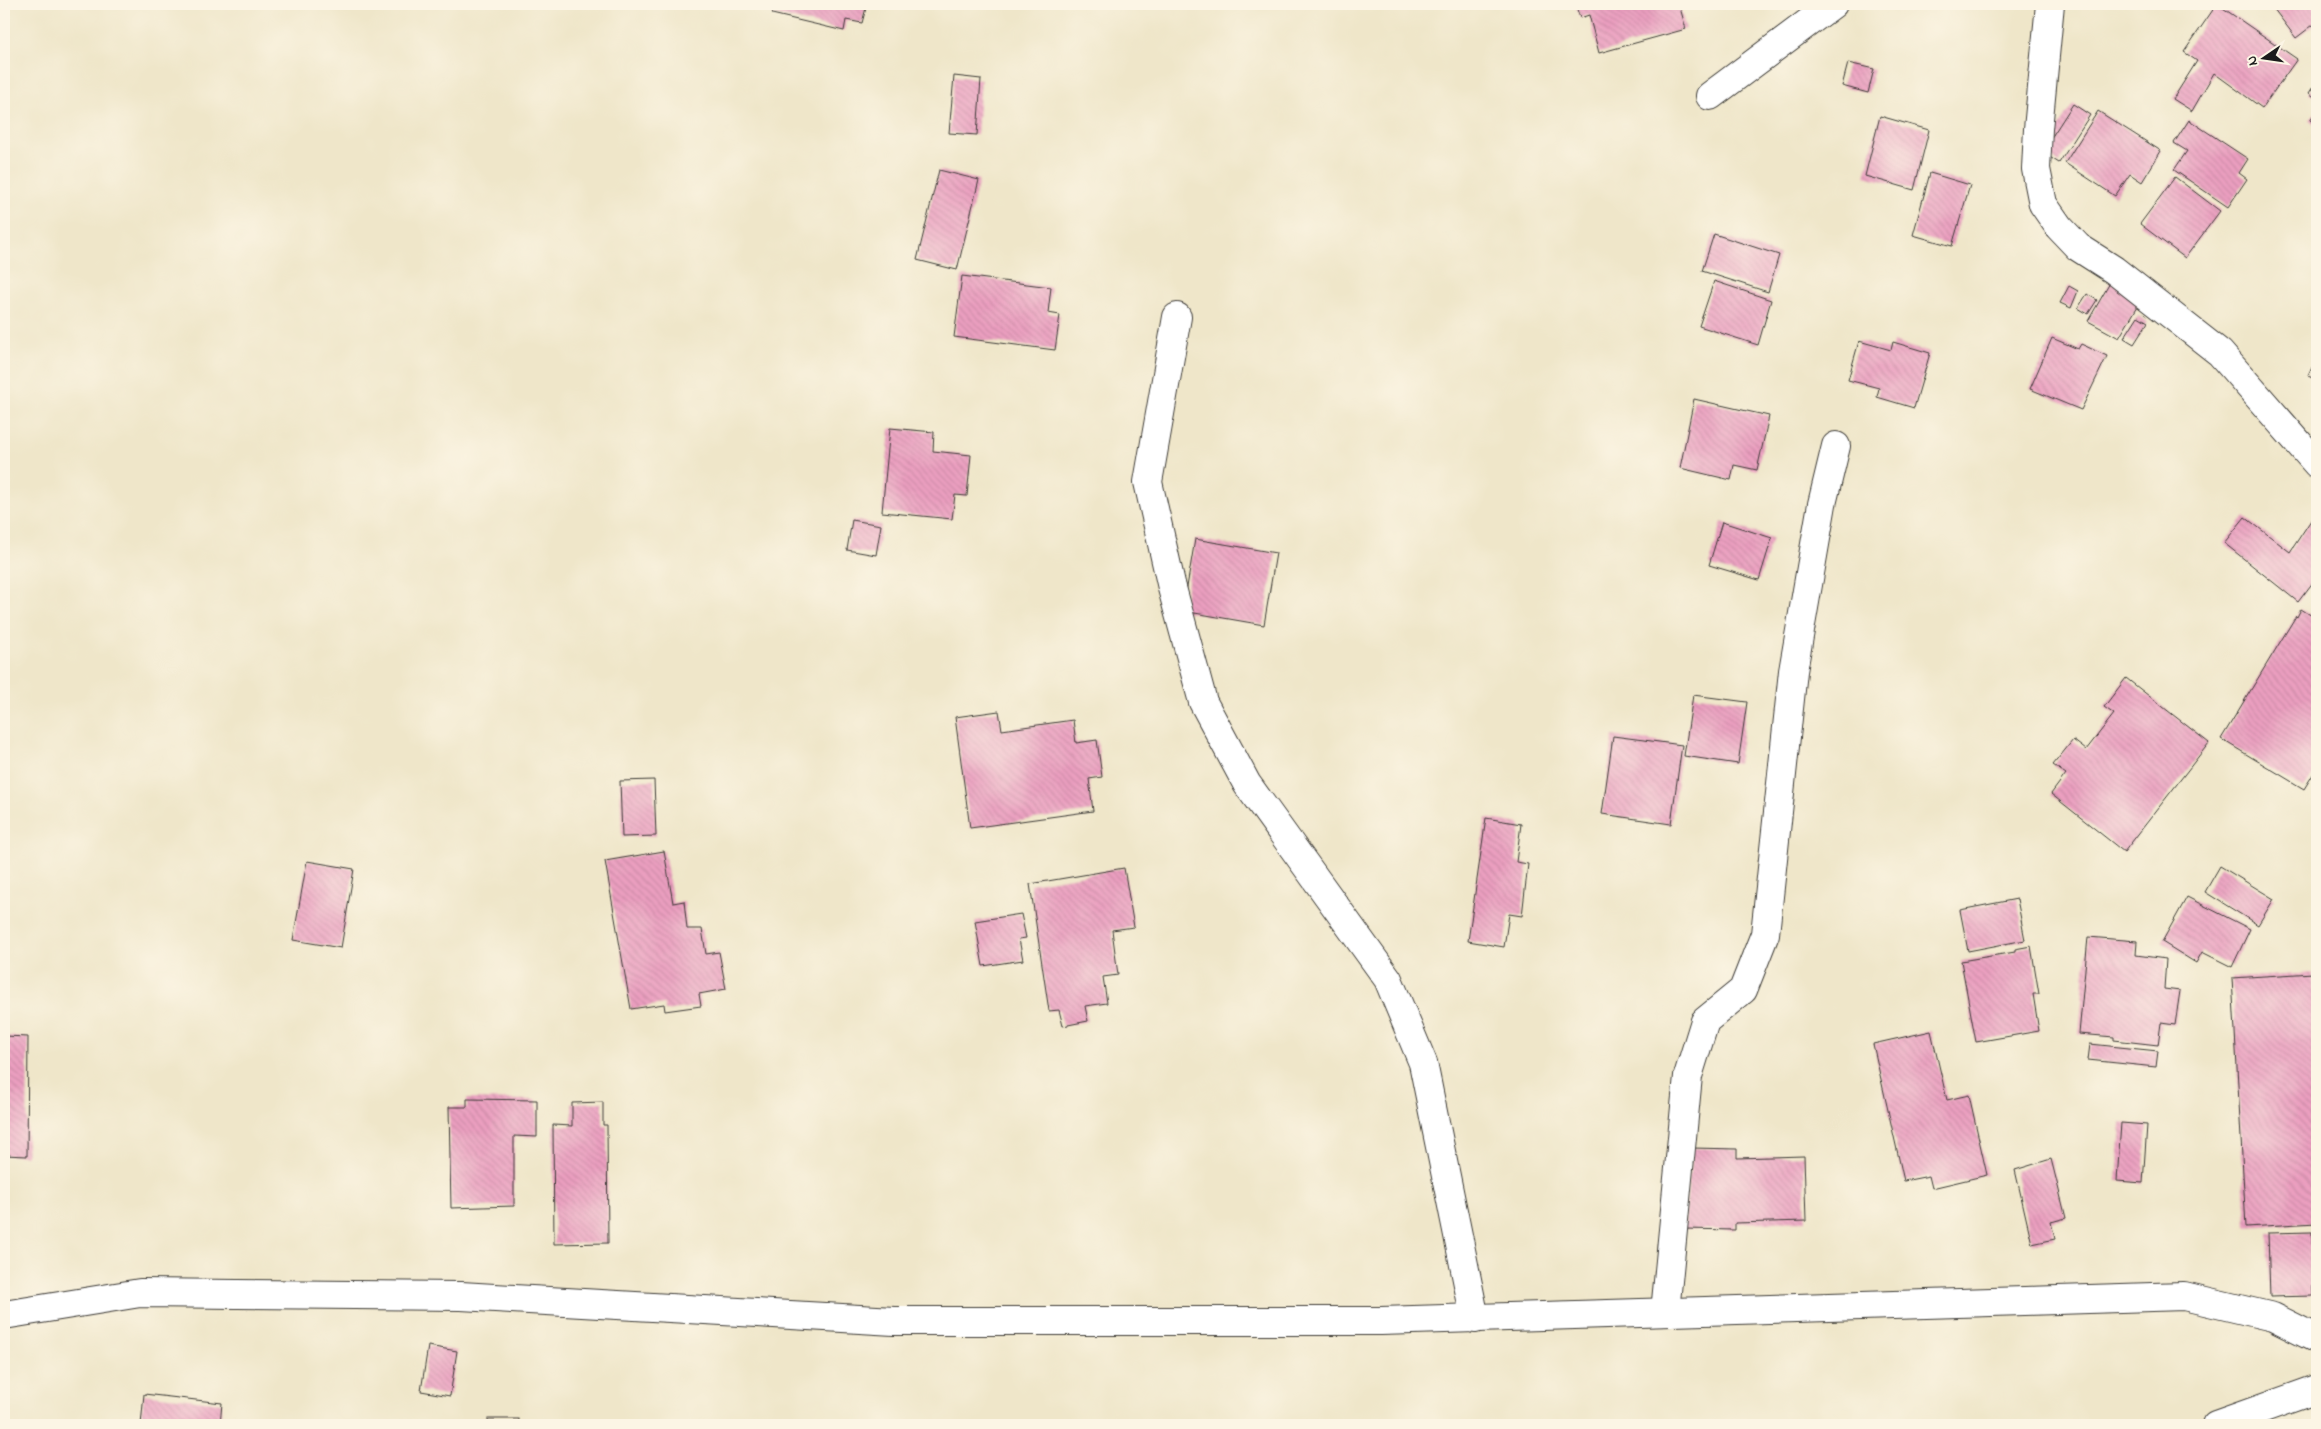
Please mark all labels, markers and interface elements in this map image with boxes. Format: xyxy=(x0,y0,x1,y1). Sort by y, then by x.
north arrow xyxy=(2238,32,2288,82)
text: N xyxy=(2242,54,2264,68)

